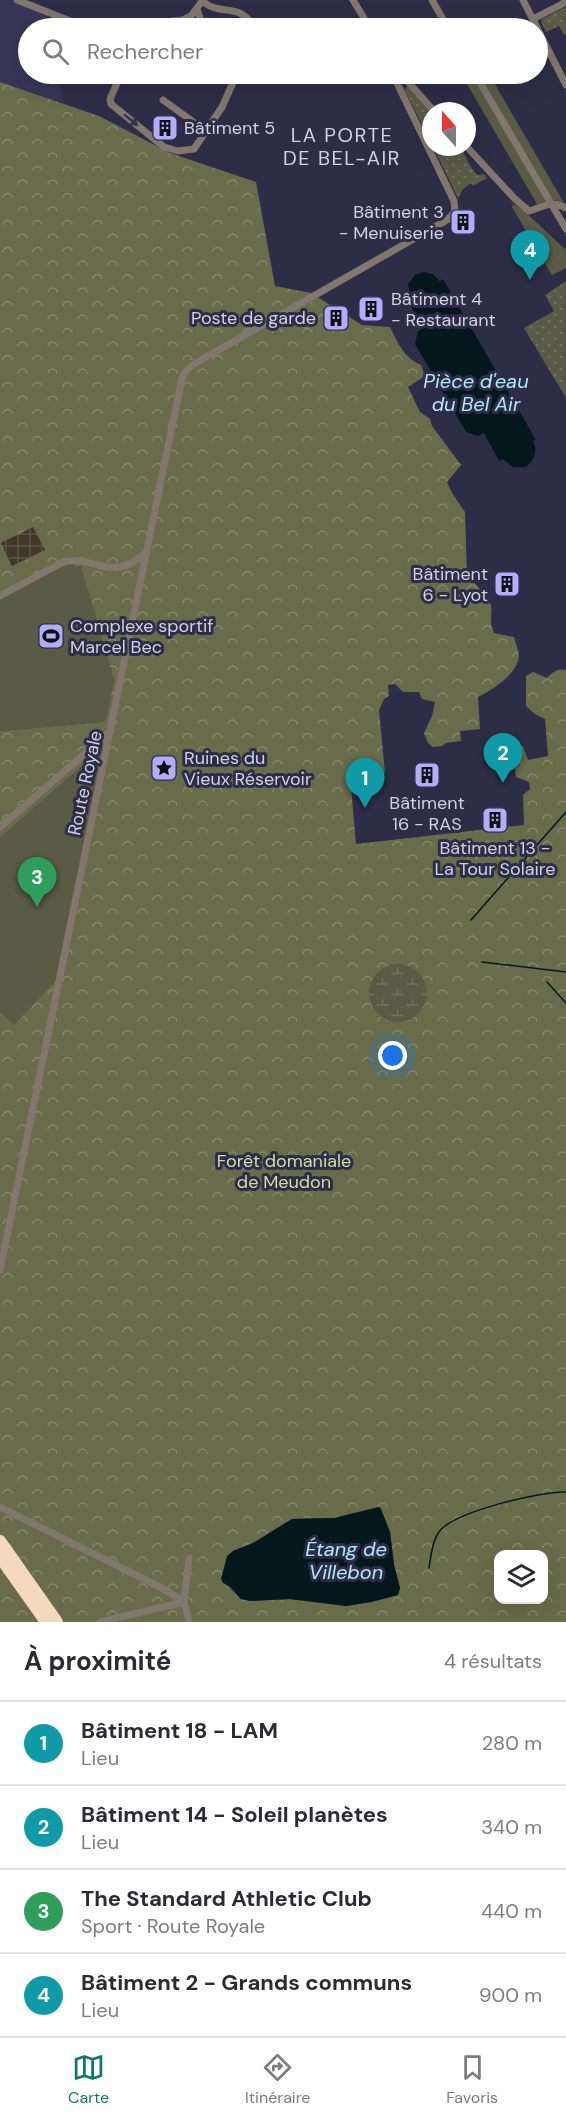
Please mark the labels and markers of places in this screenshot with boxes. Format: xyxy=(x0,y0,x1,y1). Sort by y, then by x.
building icon: Bâtiment 5 xyxy=(150,113,180,143)
place label: Bâtiment 5 xyxy=(184,116,275,140)
place label: Bâtiment 3 - Menuiserie xyxy=(339,200,444,245)
building icon: Bâtiment 3 - Menuiserie xyxy=(448,207,478,237)
pin: 4 xyxy=(510,230,550,280)
place label: Bâtiment 4 - Restaurant xyxy=(391,287,496,332)
building icon: Bâtiment 4 - Restaurant xyxy=(356,294,386,324)
building icon: Poste de garde xyxy=(321,303,351,333)
place label: Poste de garde xyxy=(191,306,316,330)
place label: Bâtiment 6 - Lyot xyxy=(413,562,488,607)
building icon: Bâtiment 6 - Lyot xyxy=(492,569,522,599)
place label: Complexe sportif Marcel Bec xyxy=(70,614,213,659)
sports icon: Complexe sportif Marcel Bec xyxy=(36,621,66,651)
pin: 2 xyxy=(484,734,522,783)
place label: Ruines du Vieux Réservoir xyxy=(184,746,312,791)
place icon: Ruines du Vieux Réservoir xyxy=(149,753,179,783)
pin: 1 xyxy=(346,758,385,808)
building icon: Bâtiment 16 - RAS xyxy=(412,760,442,790)
place label: Bâtiment 16 - RAS xyxy=(389,791,465,836)
building icon: Bâtiment 13 - La Tour Solaire xyxy=(480,805,510,835)
place label: Bâtiment 13 - La Tour Solaire xyxy=(435,836,555,881)
pin: 3 xyxy=(18,858,57,907)

